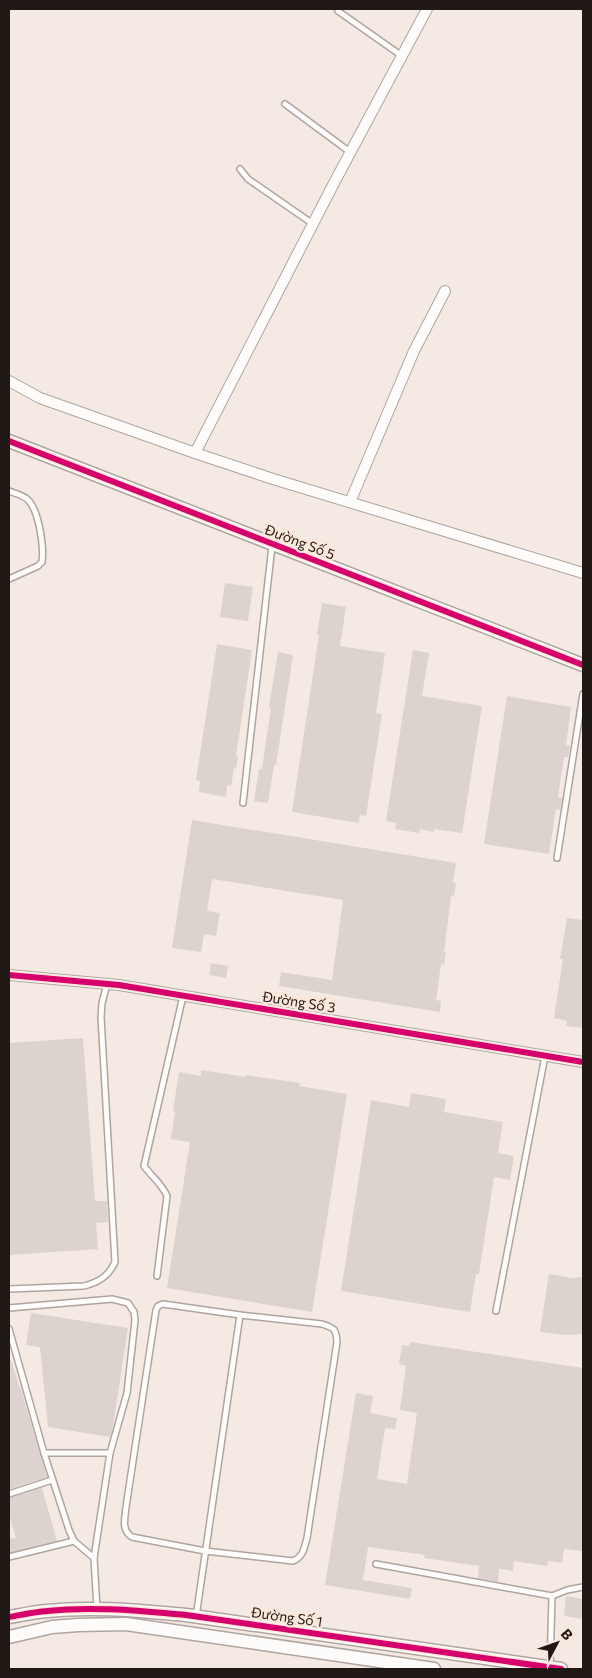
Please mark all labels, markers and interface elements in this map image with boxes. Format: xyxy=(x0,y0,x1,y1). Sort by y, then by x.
street label: Đường Số 5 xyxy=(262,520,338,563)
street label: Đường Số 3 xyxy=(260,987,337,1016)
street label: Đường Số 1 xyxy=(249,1603,324,1630)
north arrow xyxy=(532,1618,582,1668)
text: B xyxy=(558,1625,577,1643)

